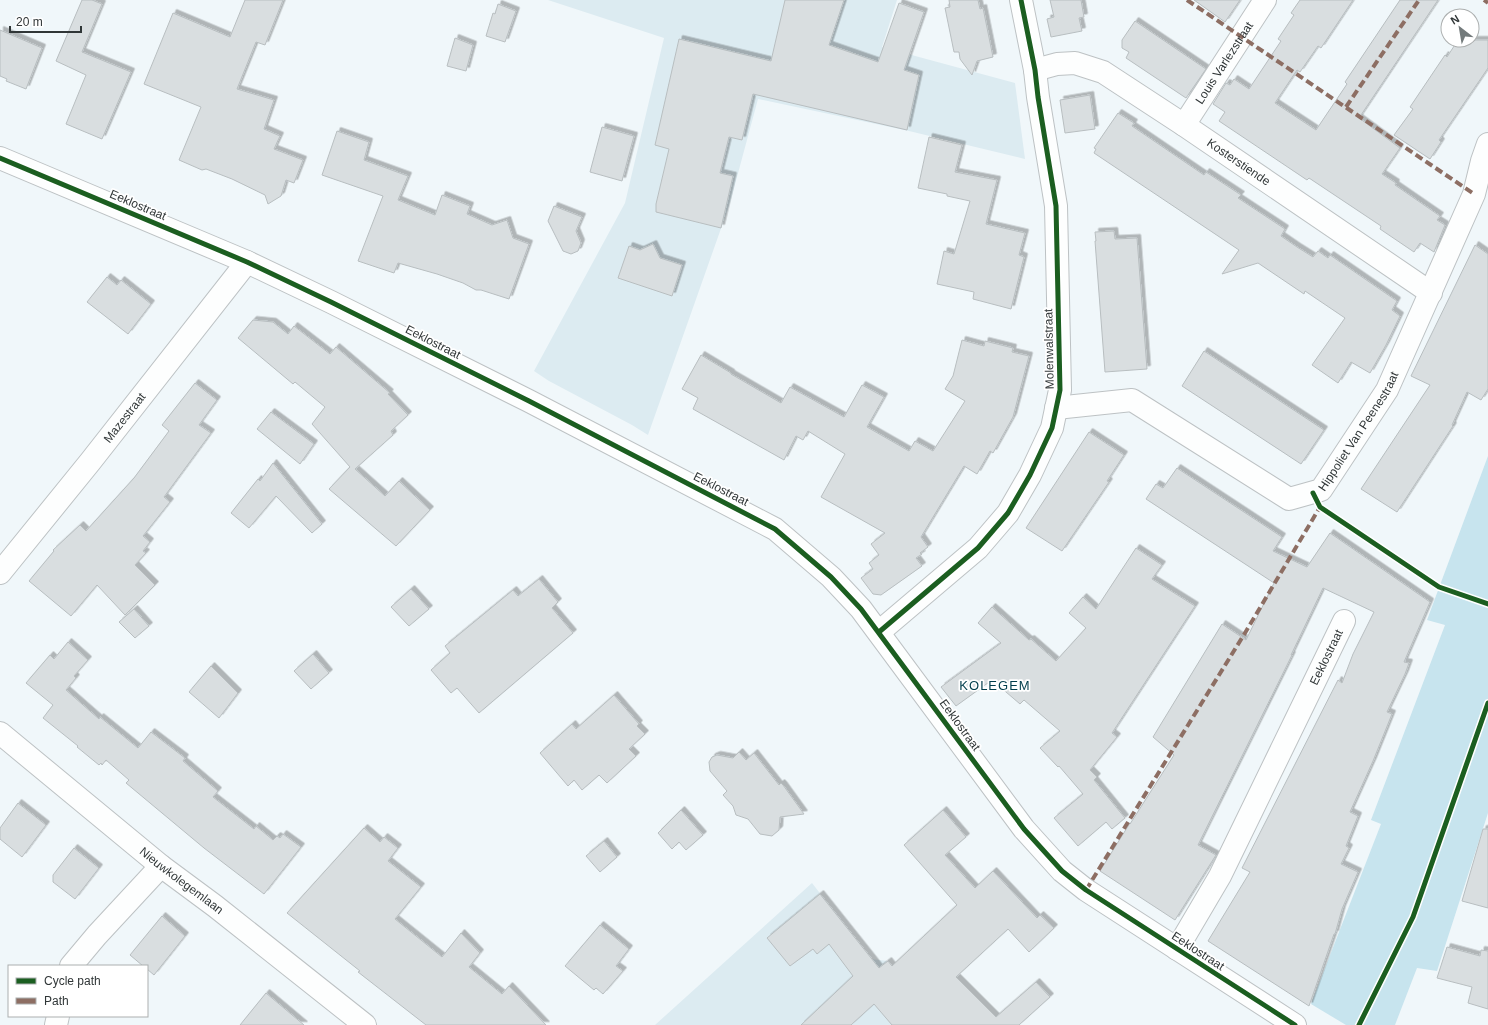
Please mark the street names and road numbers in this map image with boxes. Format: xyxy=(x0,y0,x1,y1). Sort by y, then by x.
street label: Louis Varlezstraat xyxy=(1192,19,1256,107)
street label: Kosterstiende xyxy=(1204,136,1273,189)
street label: Eeklostraat xyxy=(108,187,169,223)
street label: Molenwalstraat xyxy=(1041,308,1057,389)
street label: Eeklostraat xyxy=(403,322,464,362)
street label: Hippoliet Van Peenestraat xyxy=(1315,369,1401,494)
street label: Mazestraat xyxy=(101,390,149,446)
street label: Eeklostraat xyxy=(691,469,752,509)
street label: Eeklostraat xyxy=(1307,627,1346,687)
street label: Eeklostraat xyxy=(937,697,984,754)
street label: Nieuwkolegemlaan xyxy=(137,844,226,917)
street label: Eeklostraat xyxy=(1169,929,1228,974)

